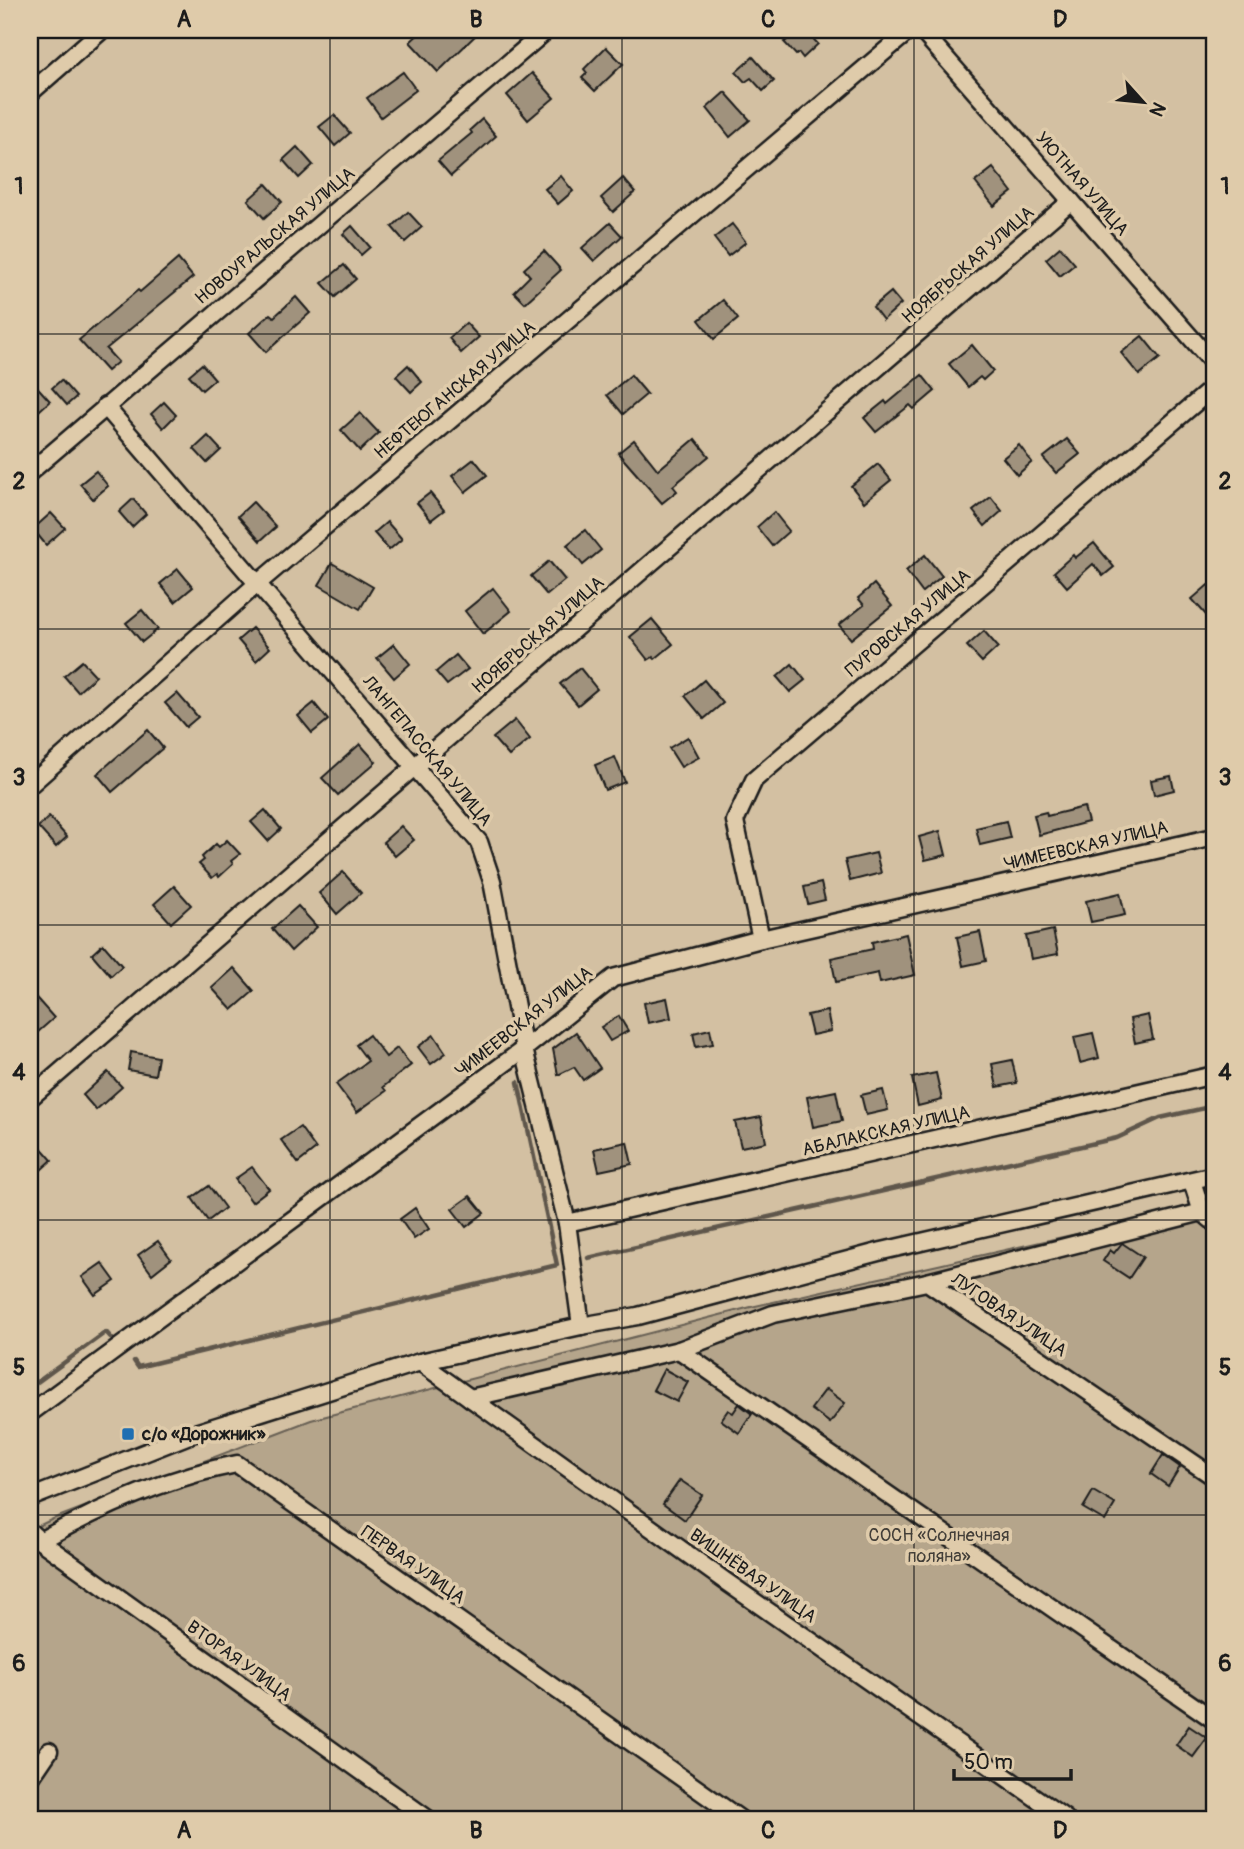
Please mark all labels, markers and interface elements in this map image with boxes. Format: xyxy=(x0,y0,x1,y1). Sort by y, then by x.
text: A xyxy=(177,5,192,34)
text: B xyxy=(469,5,483,34)
text: C xyxy=(761,5,775,34)
text: D xyxy=(1053,5,1067,34)
north arrow xyxy=(1108,66,1178,136)
text: N xyxy=(1144,98,1171,121)
street label: УЮТНАЯ УЛИЦА xyxy=(1030,127,1134,241)
street label: НОВОУРАЛЬСКАЯ УЛИЦА xyxy=(190,162,360,310)
text: 1 xyxy=(15,172,24,201)
text: 1 xyxy=(1221,172,1230,201)
street label: НОЯБРЬСКАЯ УЛИЦА xyxy=(897,201,1039,329)
street label: НЕФТЕЮГАНСКАЯ УЛИЦА xyxy=(370,316,541,464)
text: 2 xyxy=(13,467,26,496)
text: 2 xyxy=(1219,467,1232,496)
street label: ПУРОВСКАЯ УЛИЦА xyxy=(841,564,976,682)
street label: НОЯБРЬСКАЯ УЛИЦА xyxy=(467,571,609,699)
street label: ЛАНГЕПАССКАЯ УЛИЦА xyxy=(357,670,497,831)
text: 3 xyxy=(13,763,25,792)
text: 3 xyxy=(1219,763,1231,792)
street label: ЧИМЕЕВСКАЯ УЛИЦА xyxy=(1002,816,1171,876)
street label: ЧИМЕЕВСКАЯ УЛИЦА xyxy=(451,961,597,1083)
text: 4 xyxy=(12,1058,26,1087)
text: 4 xyxy=(1218,1058,1232,1087)
street label: АБАЛАКСКАЯ УЛИЦА xyxy=(800,1100,972,1161)
street label: ЛУГОВАЯ УЛИЦА xyxy=(946,1267,1072,1362)
text: 5 xyxy=(13,1353,25,1382)
text: 5 xyxy=(1219,1353,1231,1382)
place label: с/о «Дорожник» xyxy=(141,1423,267,1446)
marker: с/о «Дорожник» xyxy=(120,1426,136,1442)
street label: ПЕРВАЯ УЛИЦА xyxy=(356,1521,470,1610)
street label: ВИШНЁВАЯ УЛИЦА xyxy=(685,1524,821,1628)
park label: СОСН «Солнечная поляна» xyxy=(869,1524,1009,1568)
street label: ВТОРАЯ УЛИЦА xyxy=(182,1615,296,1707)
text: 6 xyxy=(12,1649,26,1678)
text: 6 xyxy=(1218,1649,1232,1678)
scale bar xyxy=(954,1737,1071,1781)
text: 50 m xyxy=(964,1749,1013,1776)
text: A xyxy=(177,1816,192,1845)
text: B xyxy=(469,1816,483,1845)
text: C xyxy=(761,1816,775,1845)
text: D xyxy=(1053,1816,1067,1845)

